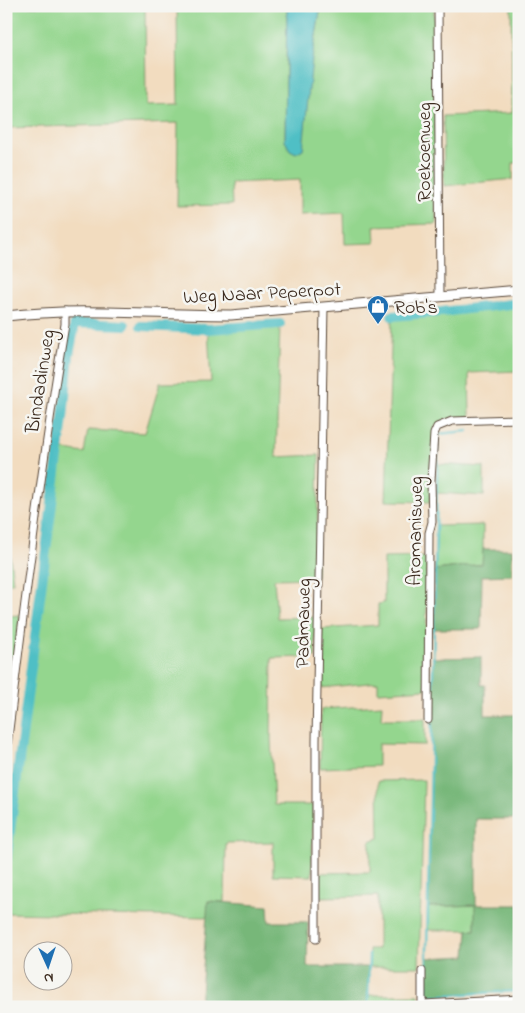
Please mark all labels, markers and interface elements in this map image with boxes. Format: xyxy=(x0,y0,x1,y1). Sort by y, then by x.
street label: Roekoenweg xyxy=(411,102,441,202)
street label: Weg Naar Peperpot xyxy=(182,276,342,314)
shop icon: Rob's xyxy=(366,294,390,325)
place label: Rob's xyxy=(394,294,438,323)
street label: Bindadinweg xyxy=(19,327,65,437)
street label: Aromanisweg xyxy=(401,476,433,586)
street label: Padmaweg xyxy=(289,578,321,668)
north arrow xyxy=(22,940,72,990)
text: N xyxy=(43,967,54,988)

